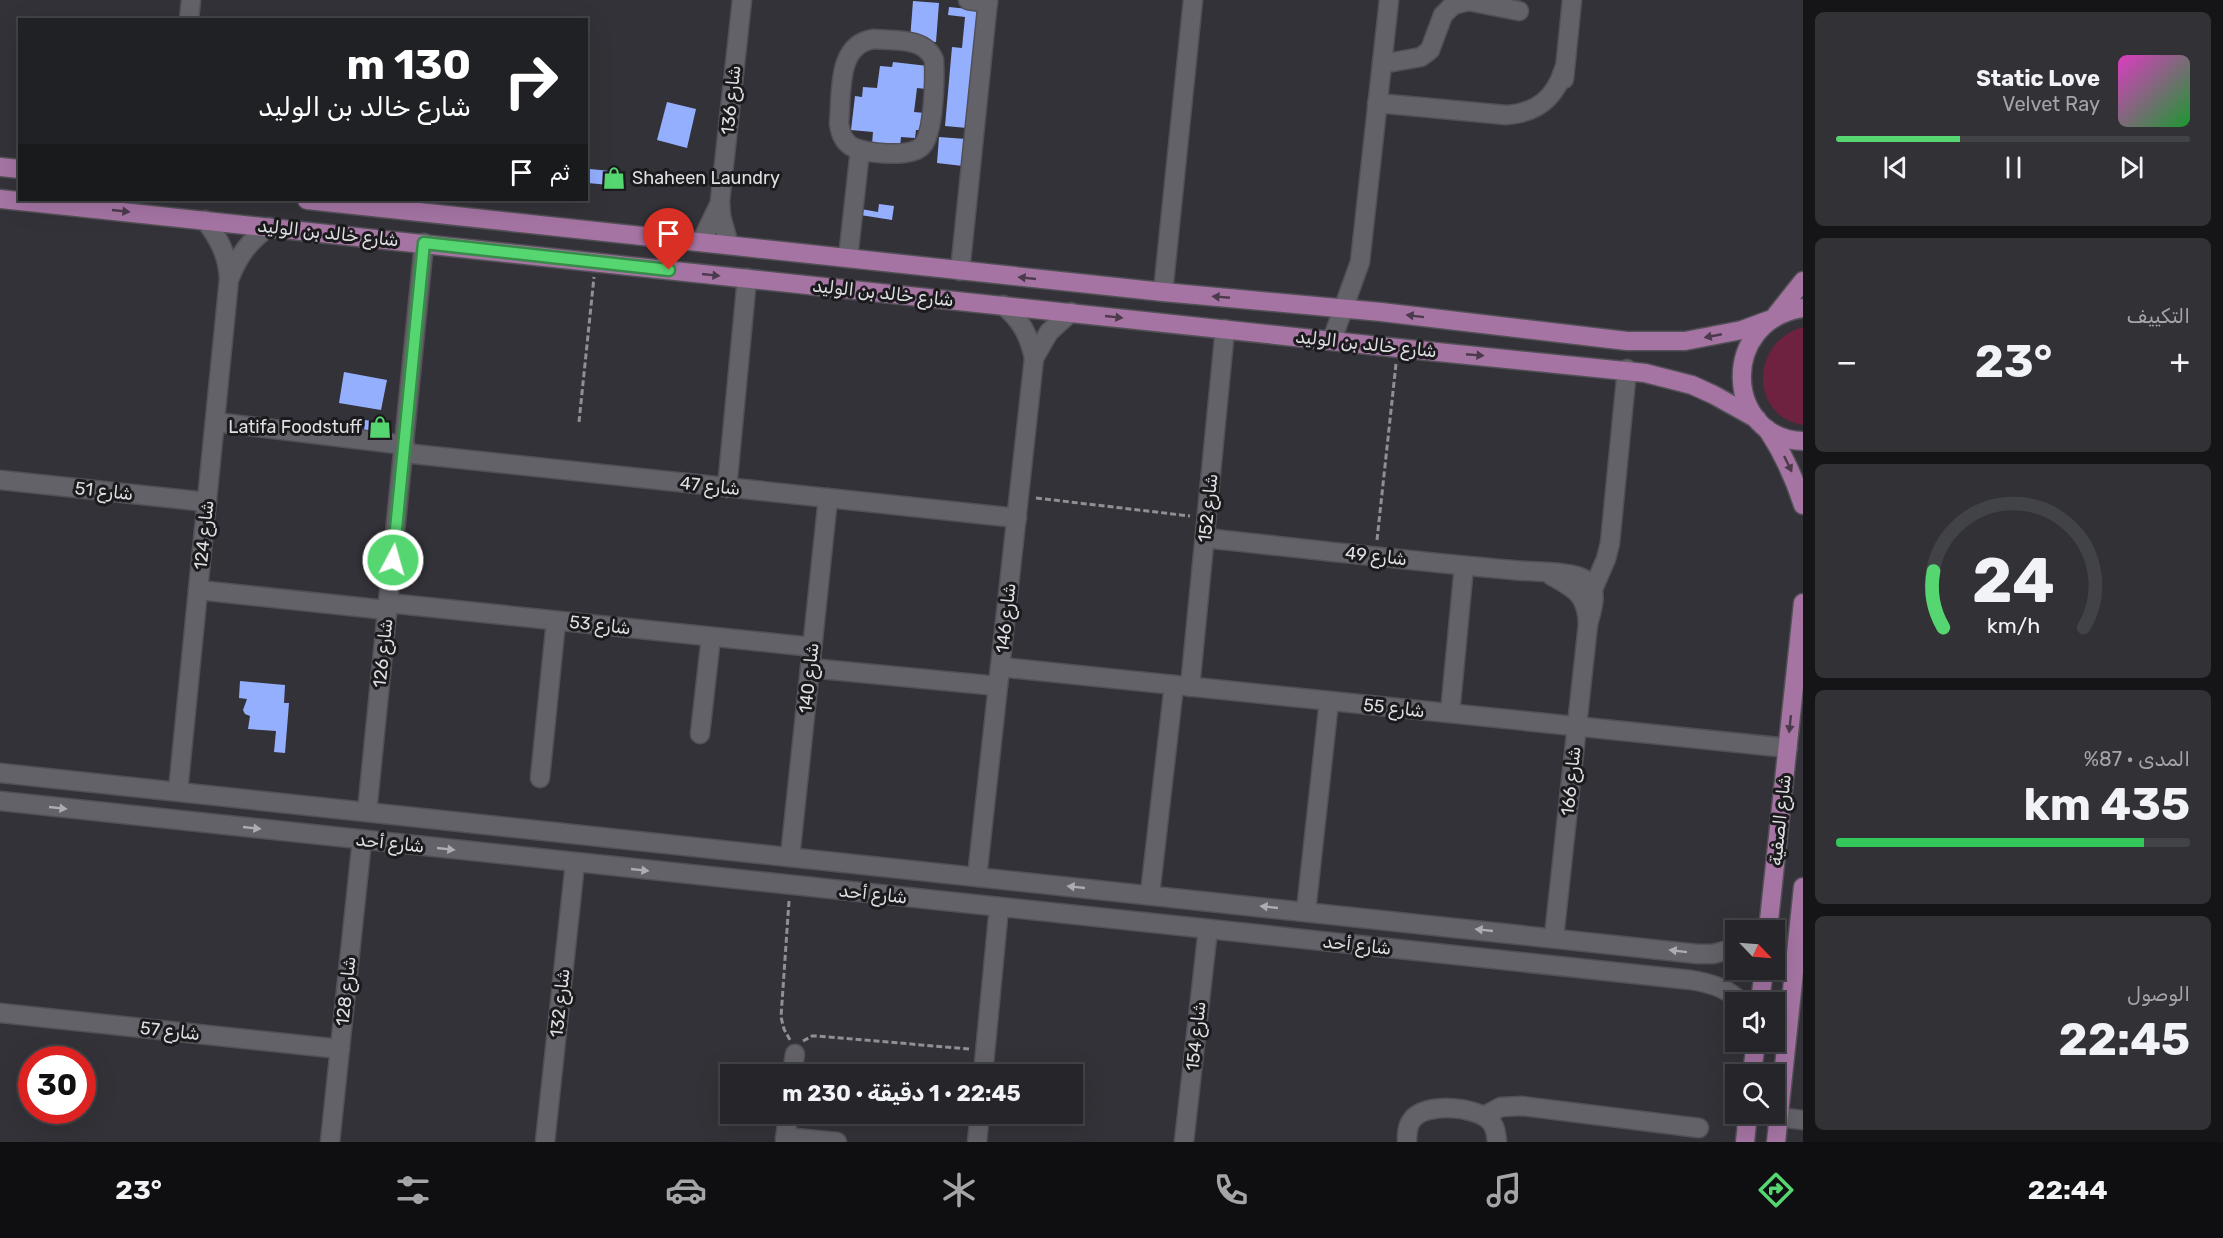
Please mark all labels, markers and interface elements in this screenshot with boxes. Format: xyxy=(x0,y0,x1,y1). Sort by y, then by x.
text: 130 m xyxy=(346,40,471,90)
icon: right xyxy=(492,42,570,120)
street label: شارع 136 xyxy=(716,64,747,136)
text: Static Love xyxy=(1976,65,2100,92)
text: شارع خالد بن الوليد xyxy=(258,91,471,123)
text: Velvet Ray xyxy=(2002,92,2100,116)
icon: previous xyxy=(1879,151,1912,184)
icon: pause xyxy=(1997,151,2030,184)
icon: next xyxy=(2115,151,2148,184)
icon: arrive xyxy=(505,156,538,189)
text: ثم xyxy=(550,159,570,186)
shop icon: Shaheen Laundry xyxy=(601,165,627,191)
place label: Shaheen Laundry xyxy=(632,167,780,189)
one-way arrow xyxy=(111,206,130,216)
pin xyxy=(643,208,694,270)
street label: شارع خالد بن الوليد xyxy=(256,215,400,252)
icon: arrive xyxy=(652,217,685,250)
one-way arrow xyxy=(702,270,721,279)
one-way arrow xyxy=(1017,273,1036,283)
street label: شارع خالد بن الوليد xyxy=(811,275,955,312)
one-way arrow xyxy=(1211,293,1230,302)
text: التكييف xyxy=(2127,304,2190,328)
one-way arrow xyxy=(1405,311,1424,320)
one-way arrow xyxy=(1105,312,1124,322)
street label: شارع خالد بن الوليد xyxy=(1294,326,1438,363)
one-way arrow xyxy=(1703,332,1722,341)
text: 23° xyxy=(1975,335,2052,388)
text: − xyxy=(1836,342,1857,381)
text: + xyxy=(2169,342,2190,381)
one-way arrow xyxy=(1466,350,1485,360)
shop icon: Latifa Foodstuff xyxy=(367,414,393,440)
place label: Latifa Foodstuff xyxy=(228,416,363,438)
one-way arrow xyxy=(1784,456,1793,473)
street label: شارع 47 xyxy=(679,472,741,501)
street label: شارع 152 xyxy=(1193,472,1224,544)
street label: شارع 51 xyxy=(74,477,134,506)
street label: شارع 124 xyxy=(189,499,220,571)
position arrow xyxy=(361,528,425,592)
street label: شارع 49 xyxy=(1344,542,1408,571)
text: 24 xyxy=(1972,544,2054,618)
street label: شارع 146 xyxy=(991,582,1022,654)
street label: شارع 53 xyxy=(568,611,632,640)
text: km/h xyxy=(1986,613,2040,638)
street label: شارع 126 xyxy=(368,617,399,689)
street label: شارع 140 xyxy=(794,642,825,714)
street label: شارع 55 xyxy=(1362,694,1426,723)
one-way arrow xyxy=(1785,714,1795,733)
street label: شارع 166 xyxy=(1556,745,1587,817)
text: المدى · 87% xyxy=(2084,747,2190,771)
street label: شارع الصفية xyxy=(1764,773,1797,867)
text: 435 km xyxy=(2023,778,2190,831)
one-way arrow xyxy=(49,803,68,812)
one-way arrow xyxy=(243,823,262,833)
street label: شارع أحد xyxy=(354,828,425,859)
one-way arrow xyxy=(437,844,456,853)
one-way arrow xyxy=(630,865,649,875)
street label: شارع أحد xyxy=(837,879,908,910)
one-way arrow xyxy=(1066,882,1085,892)
one-way arrow xyxy=(1260,902,1279,912)
north arrow xyxy=(1725,920,1785,980)
map controls xyxy=(1725,920,1785,1124)
one-way arrow xyxy=(1475,925,1494,935)
street label: شارع أحد xyxy=(1321,930,1392,961)
one-way arrow xyxy=(1669,947,1688,956)
street label: شارع 128 xyxy=(331,955,362,1027)
street label: شارع 132 xyxy=(545,967,576,1039)
text: الوصول xyxy=(2127,982,2190,1006)
button: sound xyxy=(1725,992,1785,1052)
street label: شارع 154 xyxy=(1181,1000,1212,1072)
text: 22:45 xyxy=(2059,1013,2190,1066)
street label: شارع 57 xyxy=(139,1017,201,1046)
speed limit sign: 30 xyxy=(18,1046,96,1124)
button: search xyxy=(1725,1064,1785,1124)
text: 22:45 · 1 دقيقة · 230 m xyxy=(782,1080,1021,1107)
icon: filters xyxy=(392,1169,434,1211)
icon: car xyxy=(665,1169,707,1211)
icon: climate xyxy=(938,1169,980,1211)
icon: phone xyxy=(1210,1169,1252,1211)
icon: music xyxy=(1483,1169,1525,1211)
icon: directions xyxy=(1755,1169,1797,1211)
text: 23° xyxy=(115,1174,162,1206)
text: 22:44 xyxy=(2028,1174,2108,1206)

